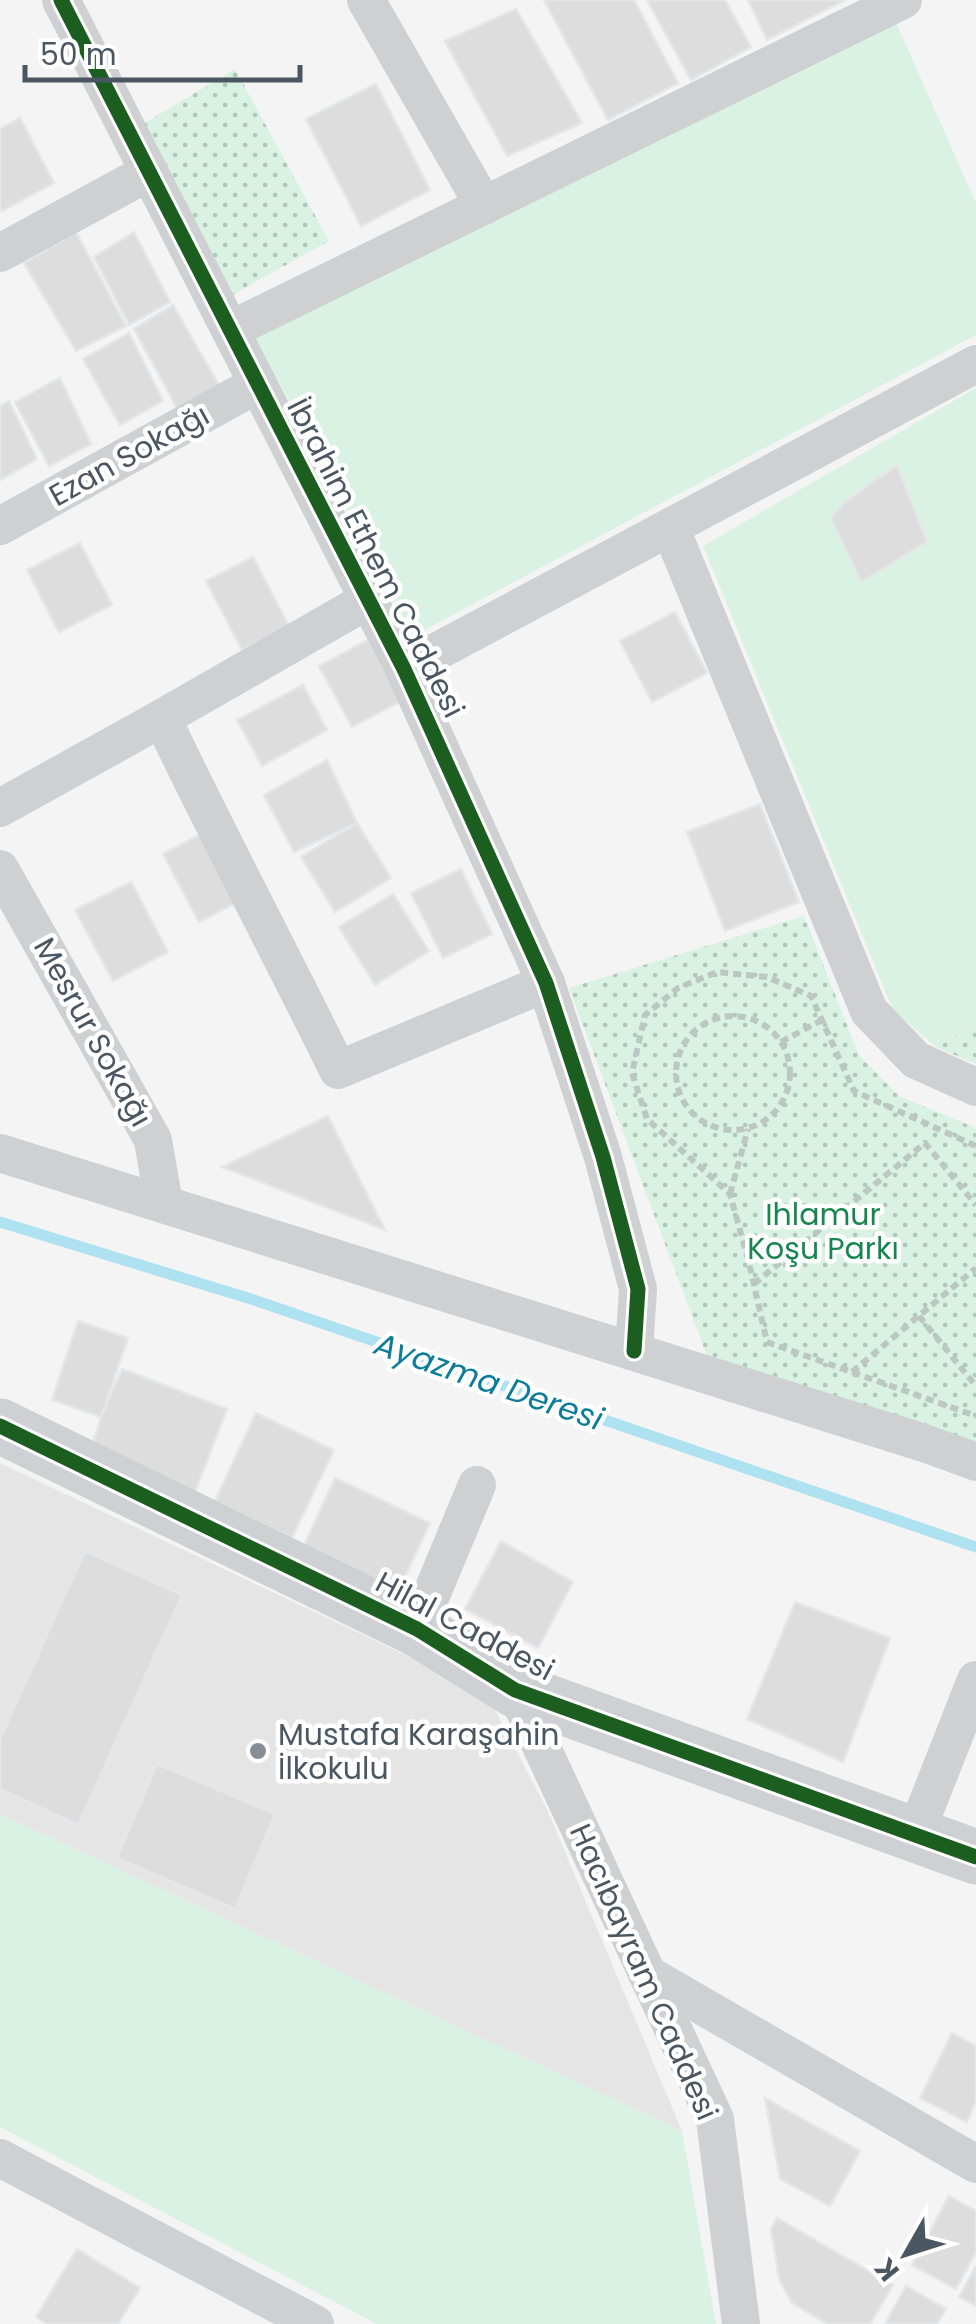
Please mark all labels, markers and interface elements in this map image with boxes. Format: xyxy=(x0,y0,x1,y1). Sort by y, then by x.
scale bar xyxy=(25,20,300,82)
text: 50 m xyxy=(40,33,117,76)
street label: İbrahim Ethem Caddesi xyxy=(277,391,475,725)
street label: Ezan Sokağı xyxy=(41,393,217,517)
street label: Mesrur Sokağı xyxy=(23,930,163,1134)
park label: Ihlamur Koşu Parkı xyxy=(747,1193,899,1270)
water label: Ayazma Deresi xyxy=(368,1321,610,1441)
street label: Hilal Caddesi xyxy=(368,1561,562,1691)
place label: Mustafa Karaşahin İlkokulu xyxy=(278,1713,560,1790)
marker: Mustafa Karaşahin İlkokulu xyxy=(247,1740,269,1762)
street label: Hacıbayram Caddesi xyxy=(559,1817,729,2127)
north arrow xyxy=(856,2204,956,2304)
text: K xyxy=(866,2250,908,2289)

